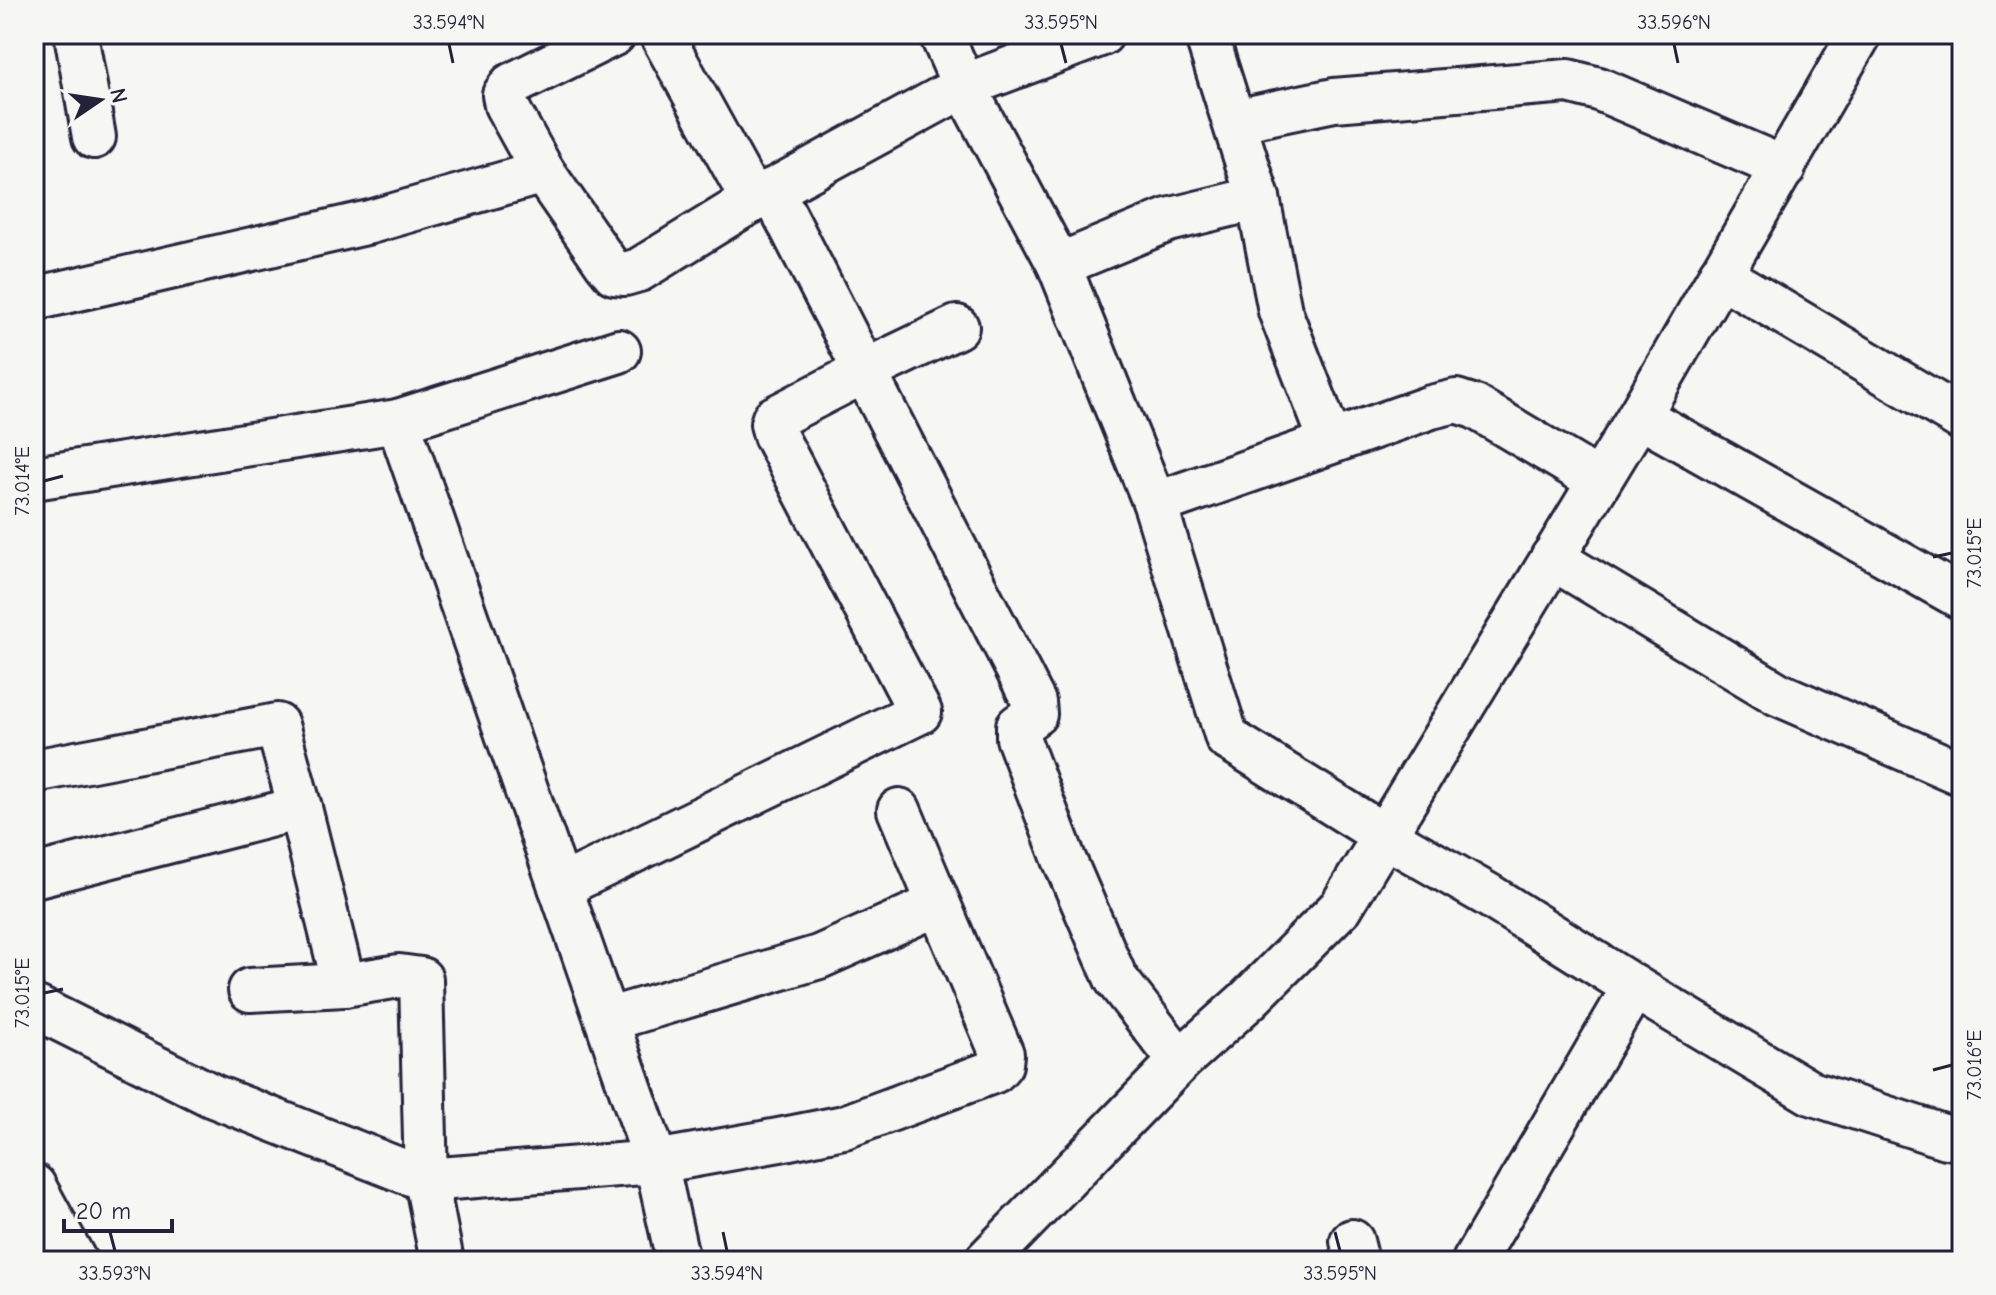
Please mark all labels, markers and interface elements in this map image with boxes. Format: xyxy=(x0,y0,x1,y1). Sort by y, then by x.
text: 33.594°N xyxy=(413,11,485,34)
text: 33.595°N xyxy=(1024,11,1098,34)
text: 33.596°N xyxy=(1637,11,1711,34)
north arrow xyxy=(60,60,140,140)
text: N xyxy=(104,86,133,106)
text: 73.014°E xyxy=(11,446,34,516)
text: 73.015°E xyxy=(1963,518,1986,588)
text: 73.015°E xyxy=(11,958,34,1028)
text: 73.016°E xyxy=(1963,1030,1986,1100)
scale bar xyxy=(64,1183,172,1233)
text: 20 m xyxy=(76,1197,131,1225)
text: 33.593°N xyxy=(79,1262,151,1285)
text: 33.594°N xyxy=(691,1262,763,1285)
text: 33.595°N xyxy=(1303,1262,1377,1285)

